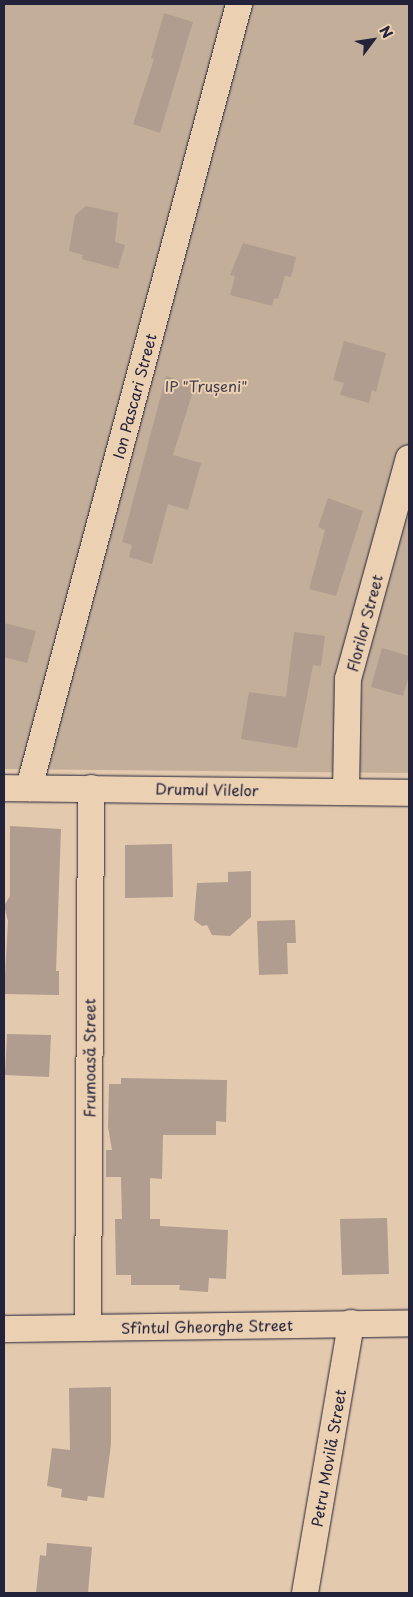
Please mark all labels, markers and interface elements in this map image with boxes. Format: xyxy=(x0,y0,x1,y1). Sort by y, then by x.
north arrow xyxy=(348,15,398,65)
text: N xyxy=(374,22,398,42)
street label: Ion Pascari Street xyxy=(109,331,159,461)
park label: IP "Trușeni" xyxy=(164,377,248,395)
street label: Florilor Street xyxy=(342,572,386,674)
street label: Drumul Vilelor xyxy=(155,779,259,799)
street label: Frumoasă Street xyxy=(80,998,98,1118)
street label: Sfîntul Gheorghe Street xyxy=(121,1316,293,1336)
street label: Petru Movilă Street xyxy=(307,1387,349,1529)

